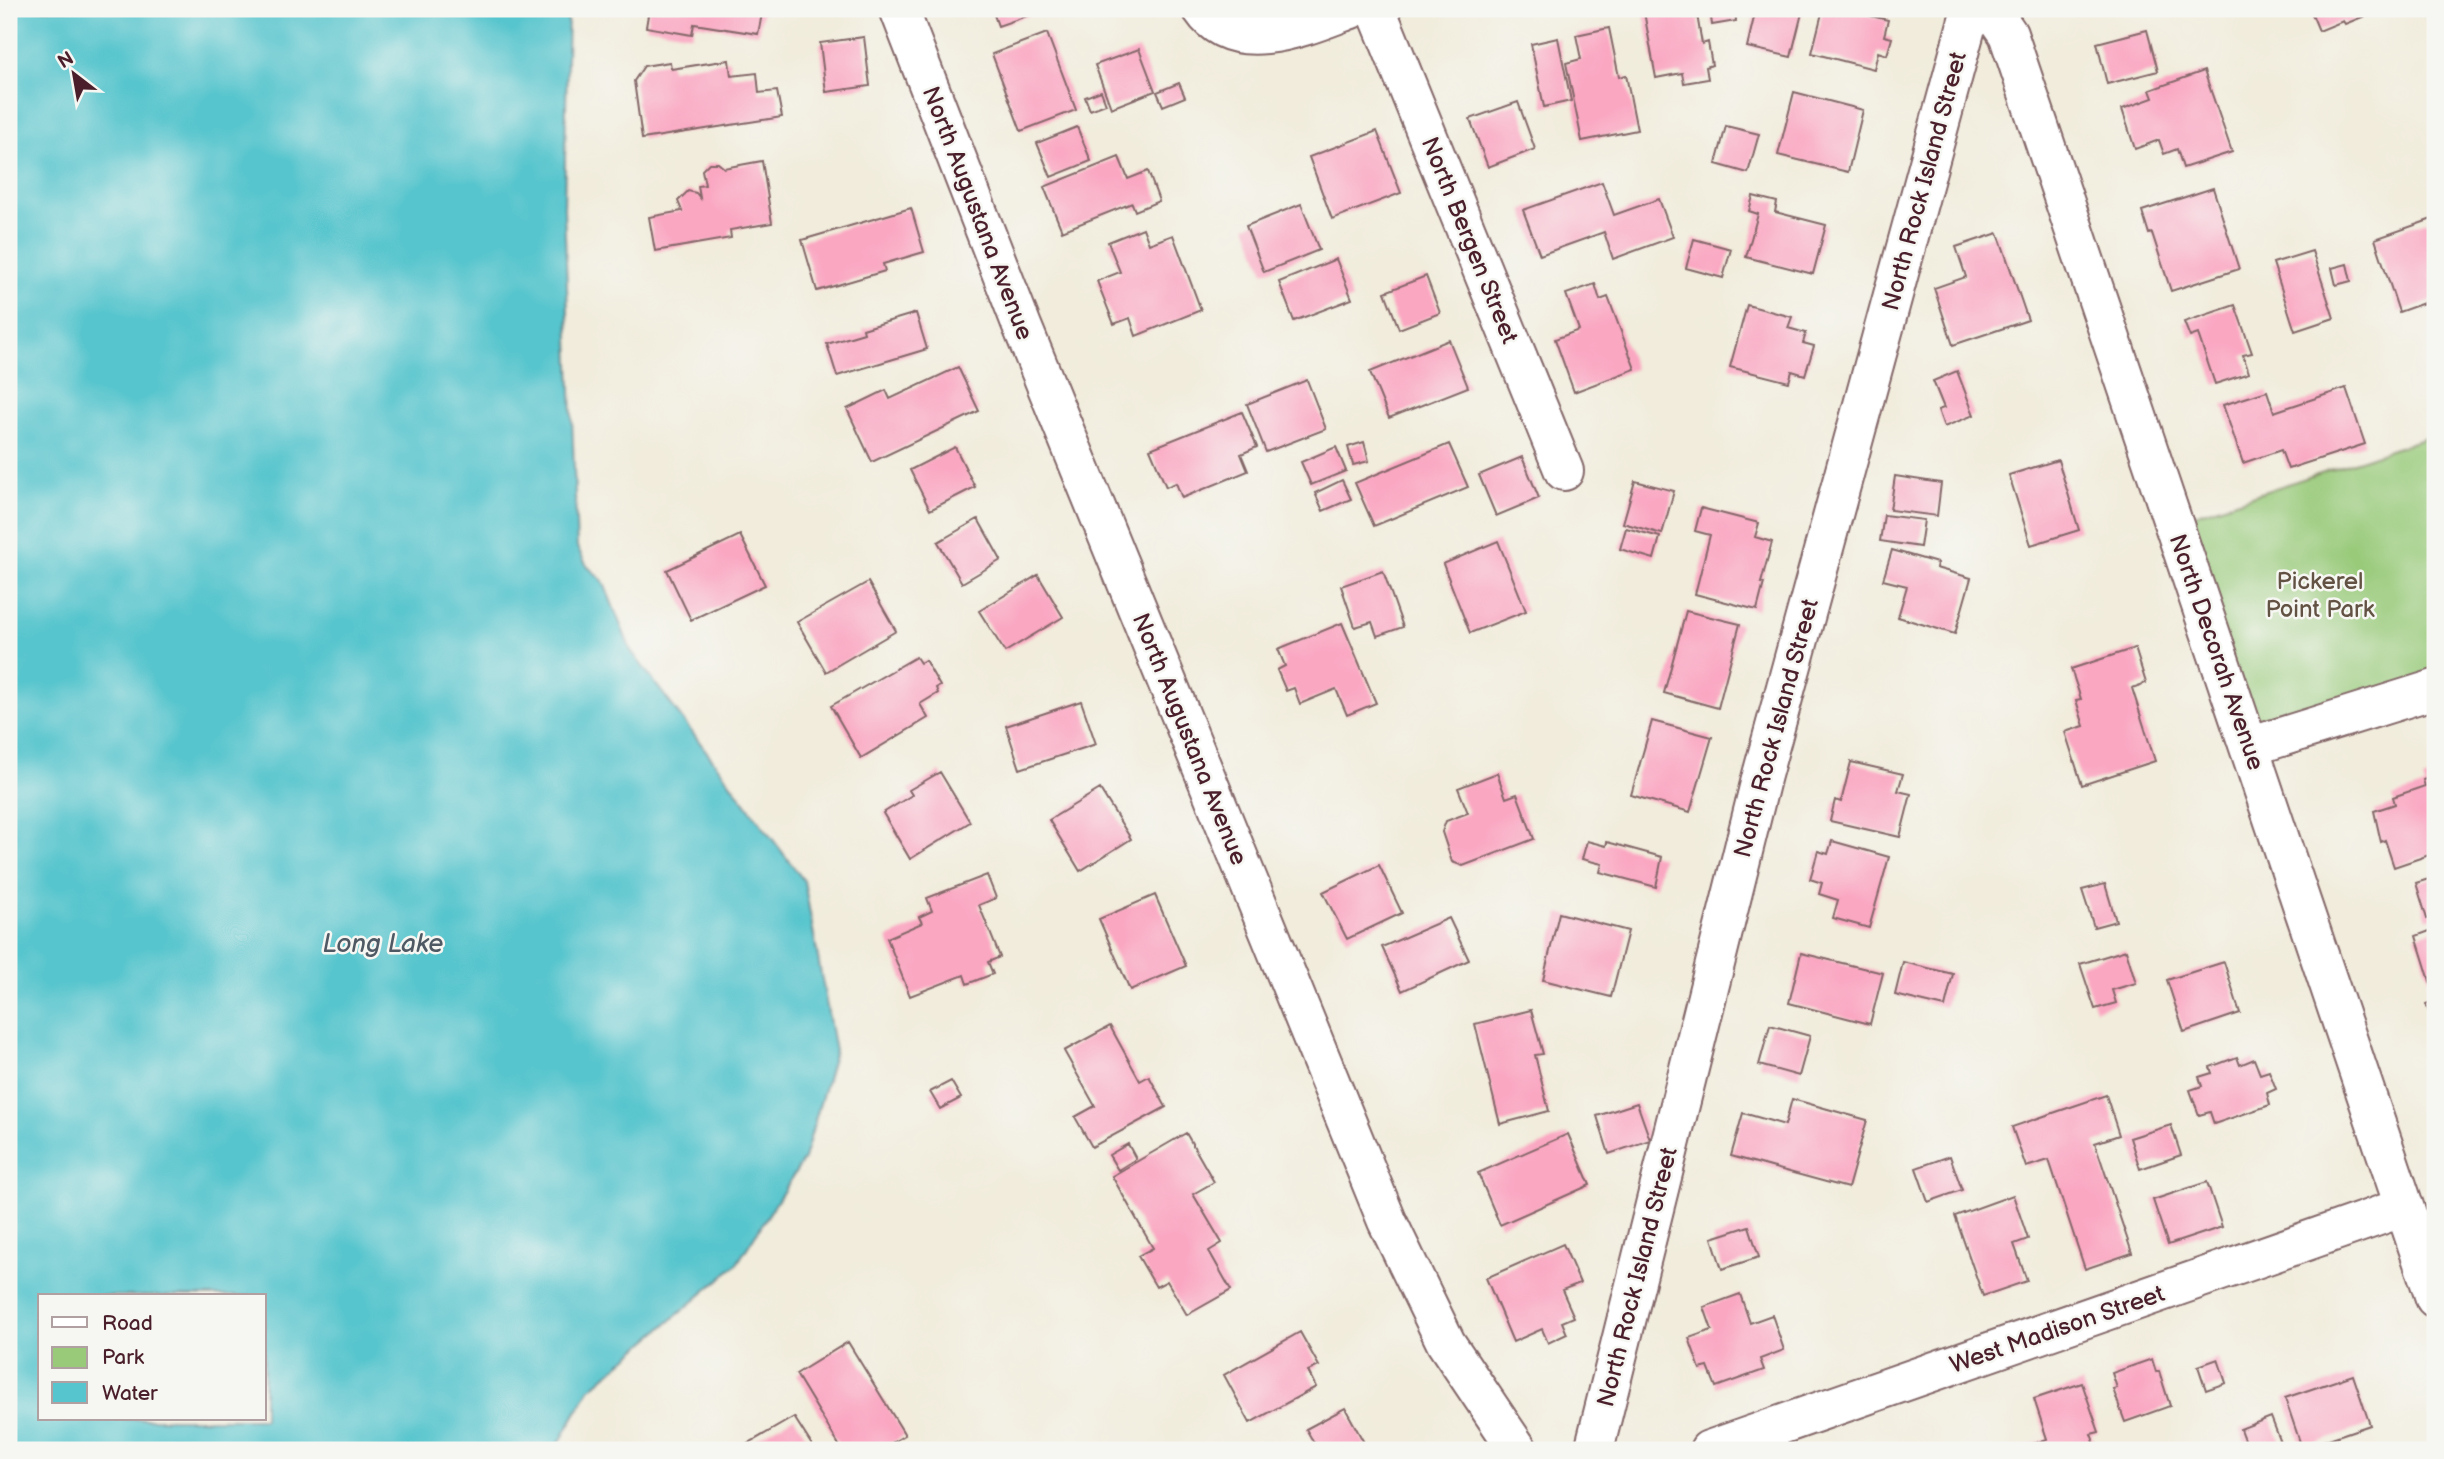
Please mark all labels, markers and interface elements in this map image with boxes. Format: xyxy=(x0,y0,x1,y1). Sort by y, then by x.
north arrow xyxy=(38,38,108,108)
text: N xyxy=(54,47,78,74)
street label: North Rock Island Street xyxy=(1876,48,1973,314)
street label: North Augustana Avenue xyxy=(916,82,1039,344)
street label: North Bergen Street xyxy=(1415,133,1524,348)
street label: North Decorah Avenue xyxy=(2163,530,2271,774)
park label: Pickerel Point Park xyxy=(2266,567,2375,624)
street label: North Rock Island Street xyxy=(1728,595,1825,861)
street label: North Augustana Avenue xyxy=(1126,609,1253,869)
water label: Long Lake xyxy=(323,929,443,960)
street label: North Rock Island Street xyxy=(1591,1144,1684,1410)
street label: West Madison Street xyxy=(1946,1279,2169,1380)
legend xyxy=(38,1294,266,1420)
text: Road xyxy=(102,1311,153,1336)
text: Park xyxy=(102,1345,145,1370)
text: Water xyxy=(102,1381,158,1406)

